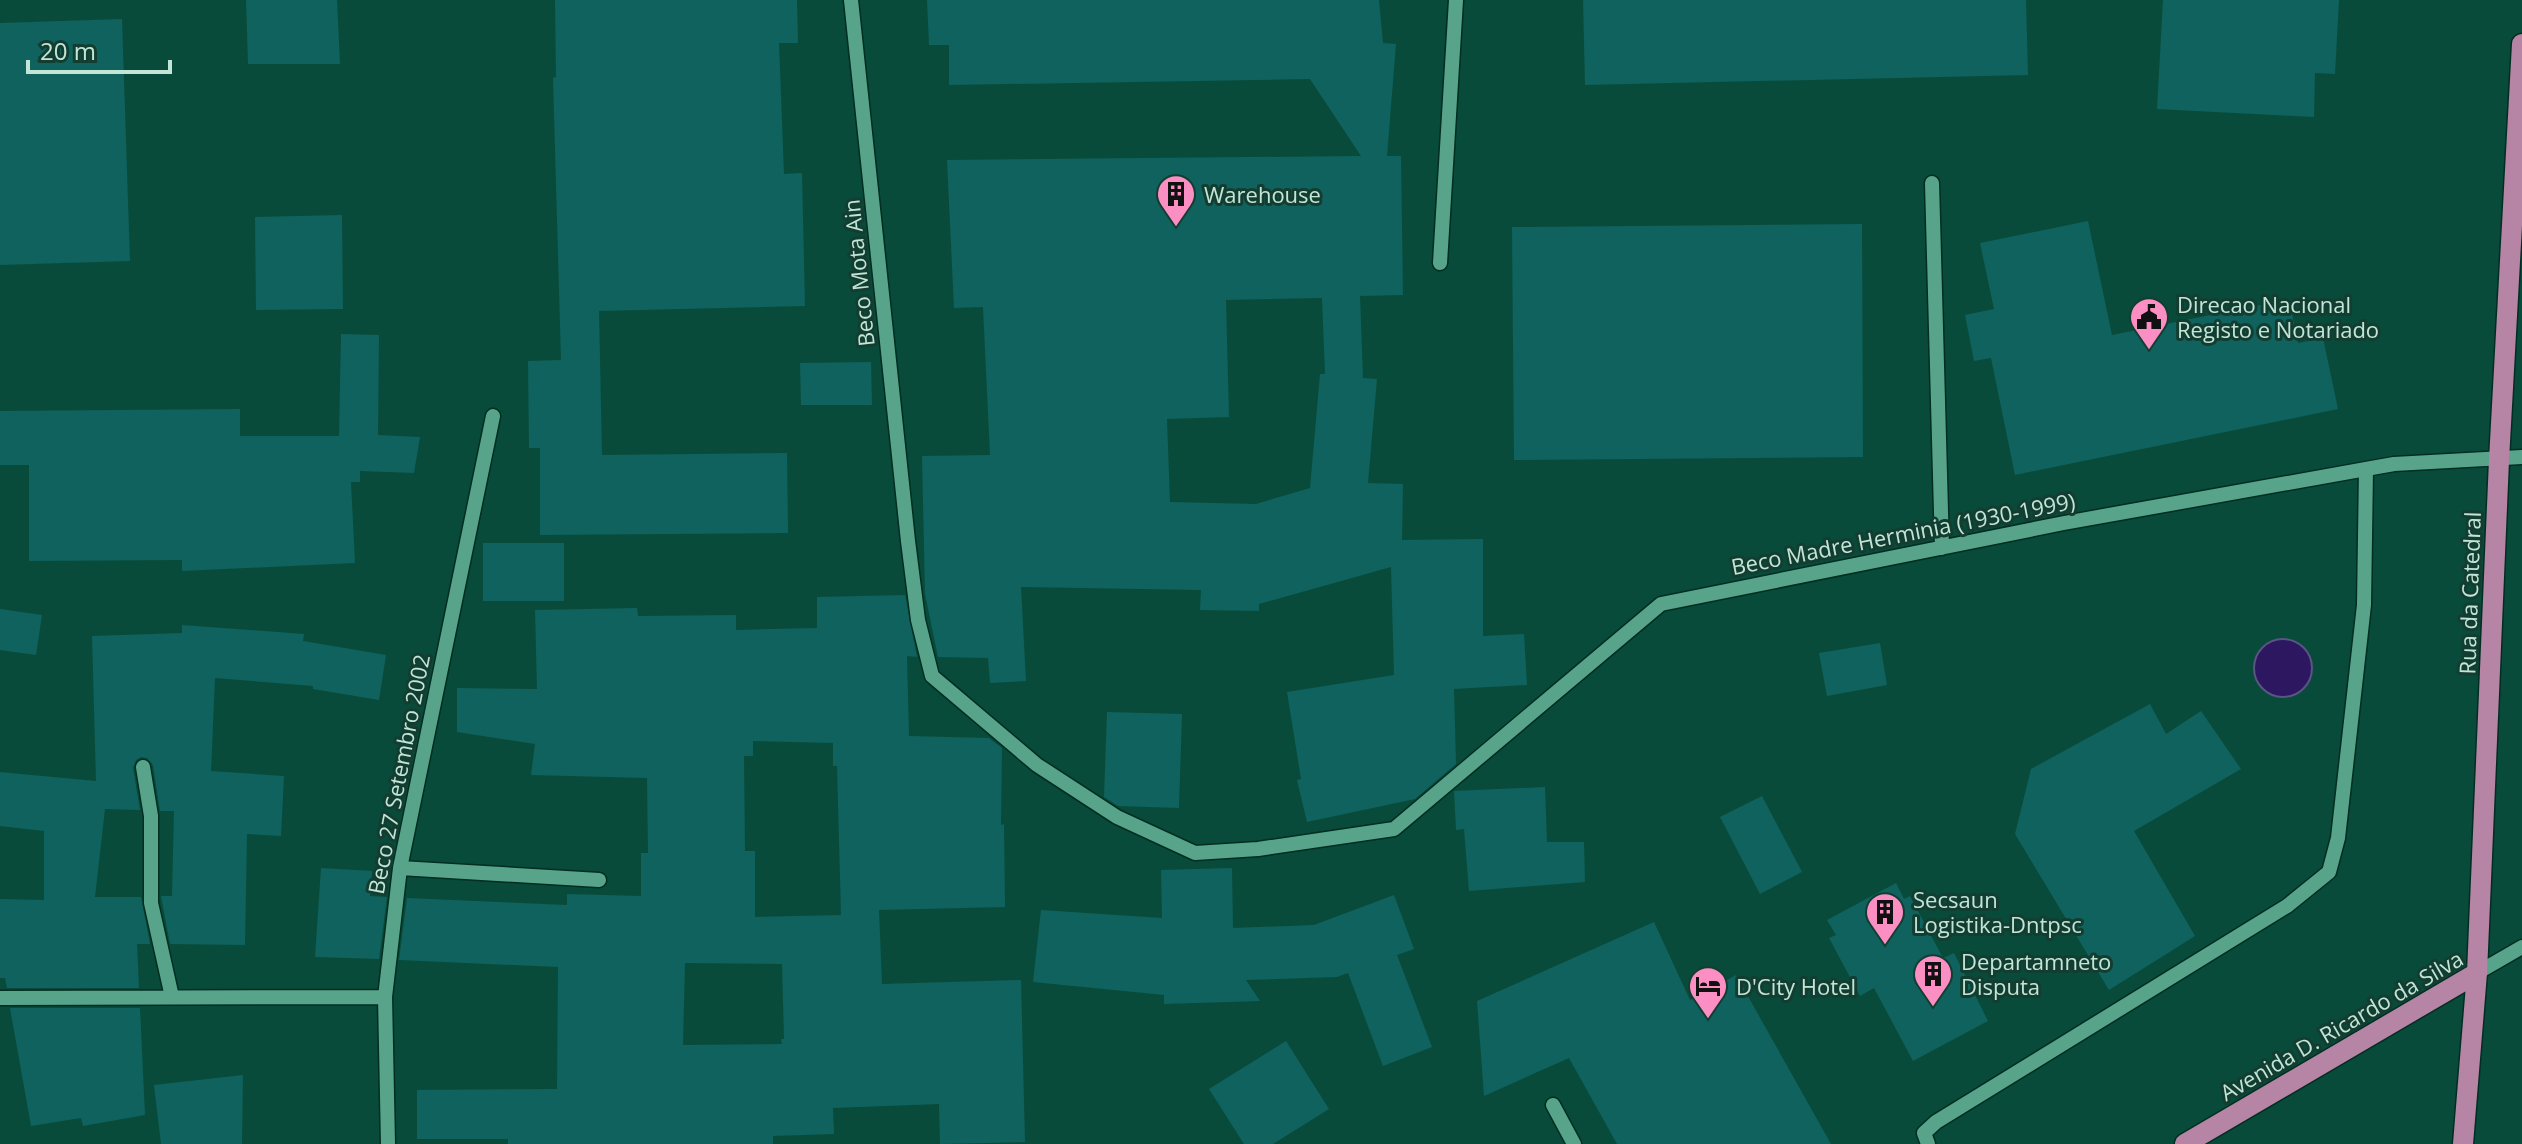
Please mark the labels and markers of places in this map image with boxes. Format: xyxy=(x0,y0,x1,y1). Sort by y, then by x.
building icon: Warehouse xyxy=(1155,173,1197,228)
place label: Warehouse xyxy=(1204,179,1321,209)
place label: Direcao Nacional Registo e Notariado xyxy=(2177,289,2379,344)
public building icon: Direcao Nacional Registo e Notariado xyxy=(2128,296,2170,351)
place label: Secsaun Logistika-Dntpsc xyxy=(1913,884,2082,939)
building icon: Secsaun Logistika-Dntpsc xyxy=(1864,891,1906,946)
place label: Departamneto Disputa xyxy=(1961,946,2111,1001)
building icon: Departamneto Disputa xyxy=(1912,953,1954,1008)
hotel icon: D'City Hotel xyxy=(1687,965,1729,1020)
place label: D'City Hotel xyxy=(1736,971,1856,1001)

